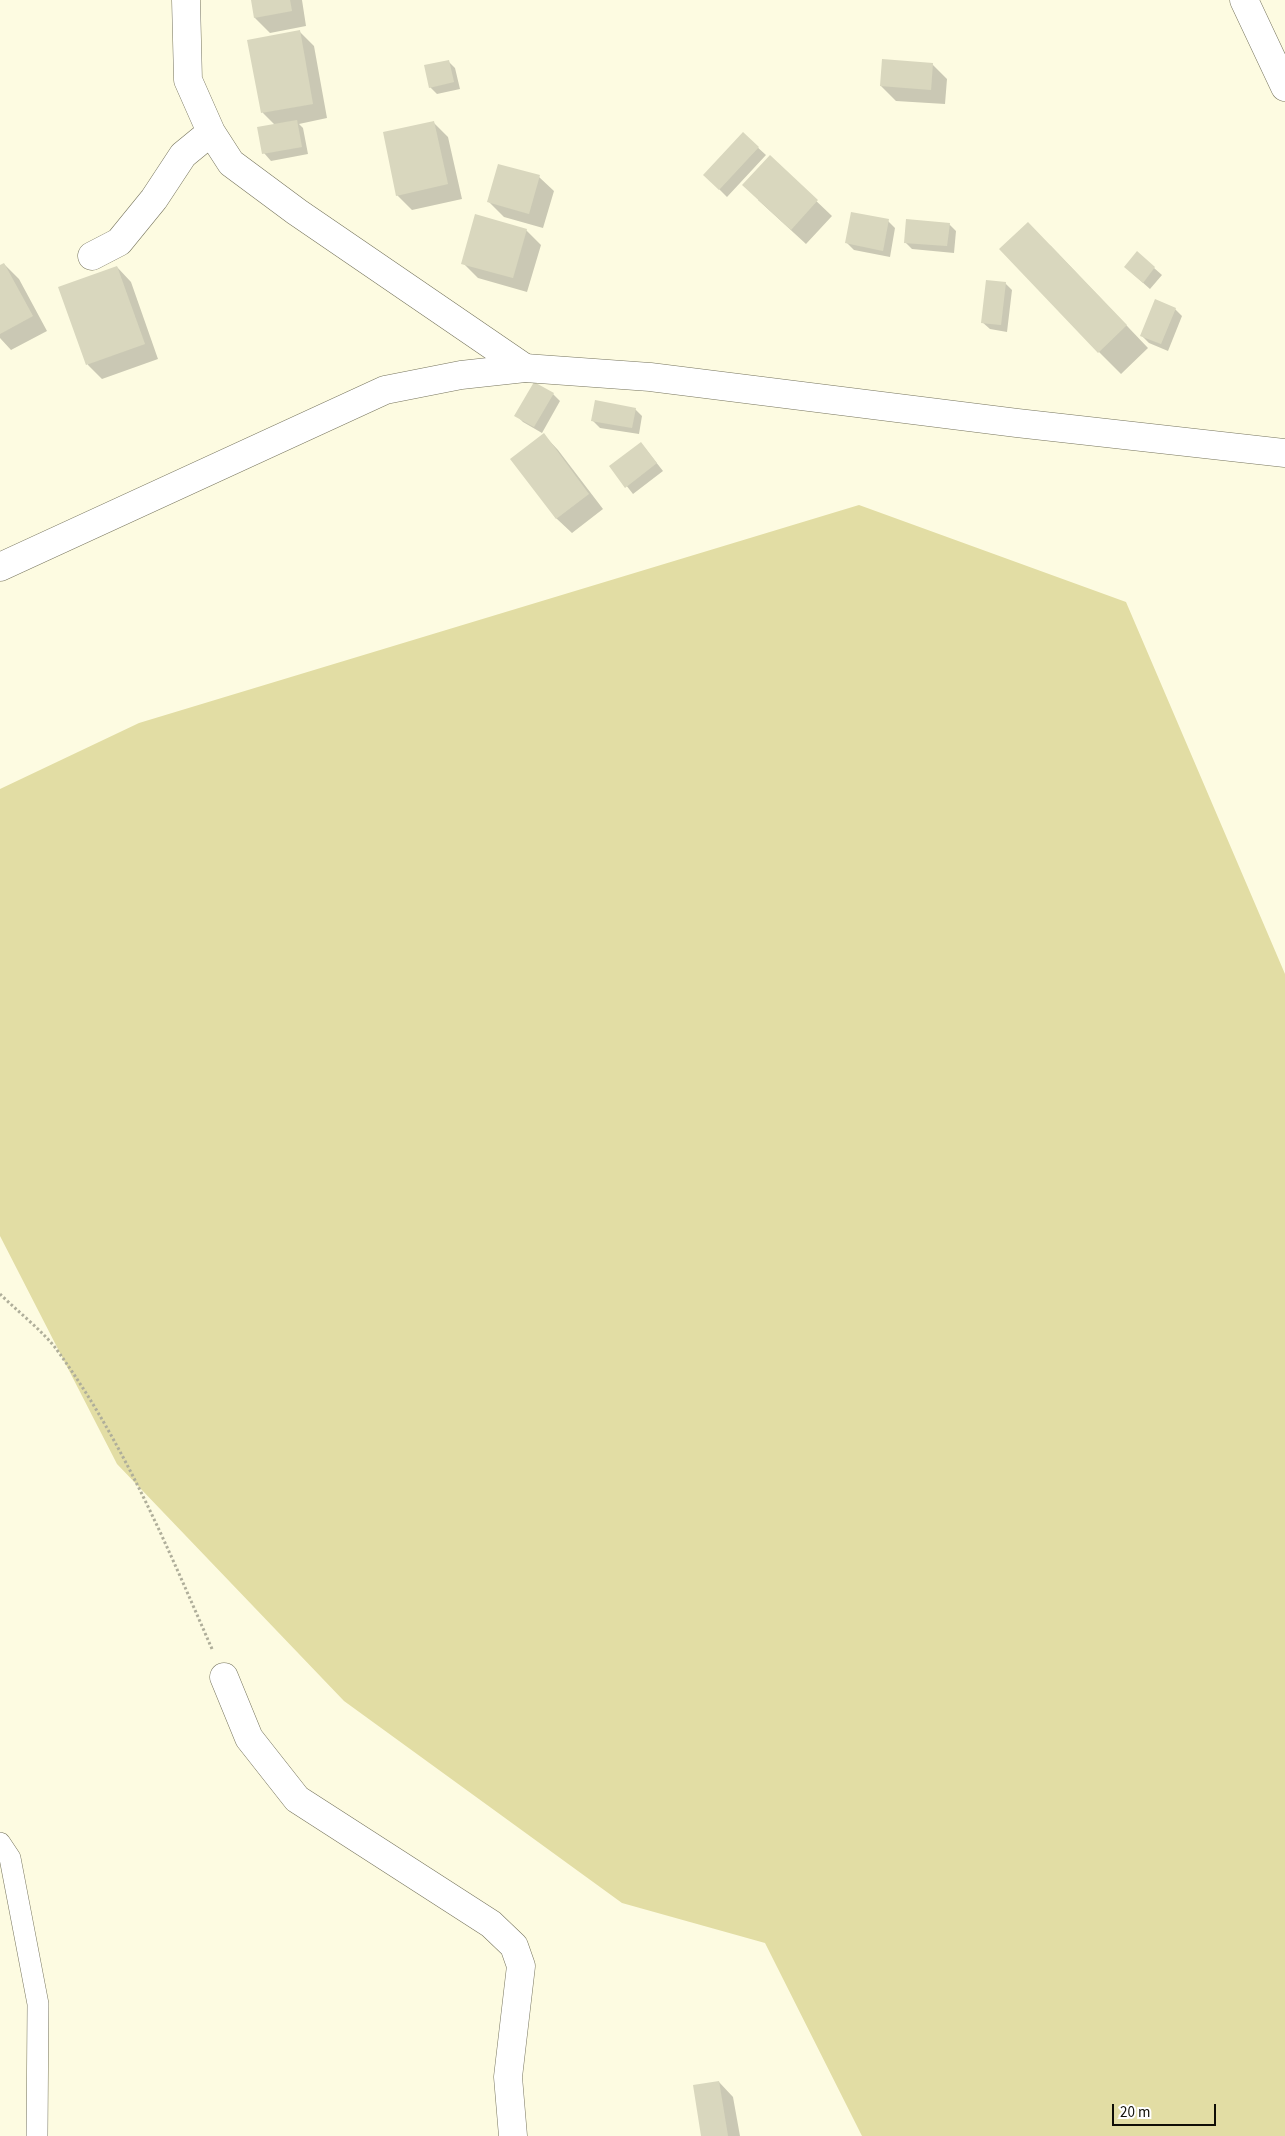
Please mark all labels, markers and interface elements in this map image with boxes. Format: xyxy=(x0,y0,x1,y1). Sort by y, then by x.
scale bar xyxy=(1115,2094,1219,2126)
text: 20 m xyxy=(1120,2102,1150,2123)

